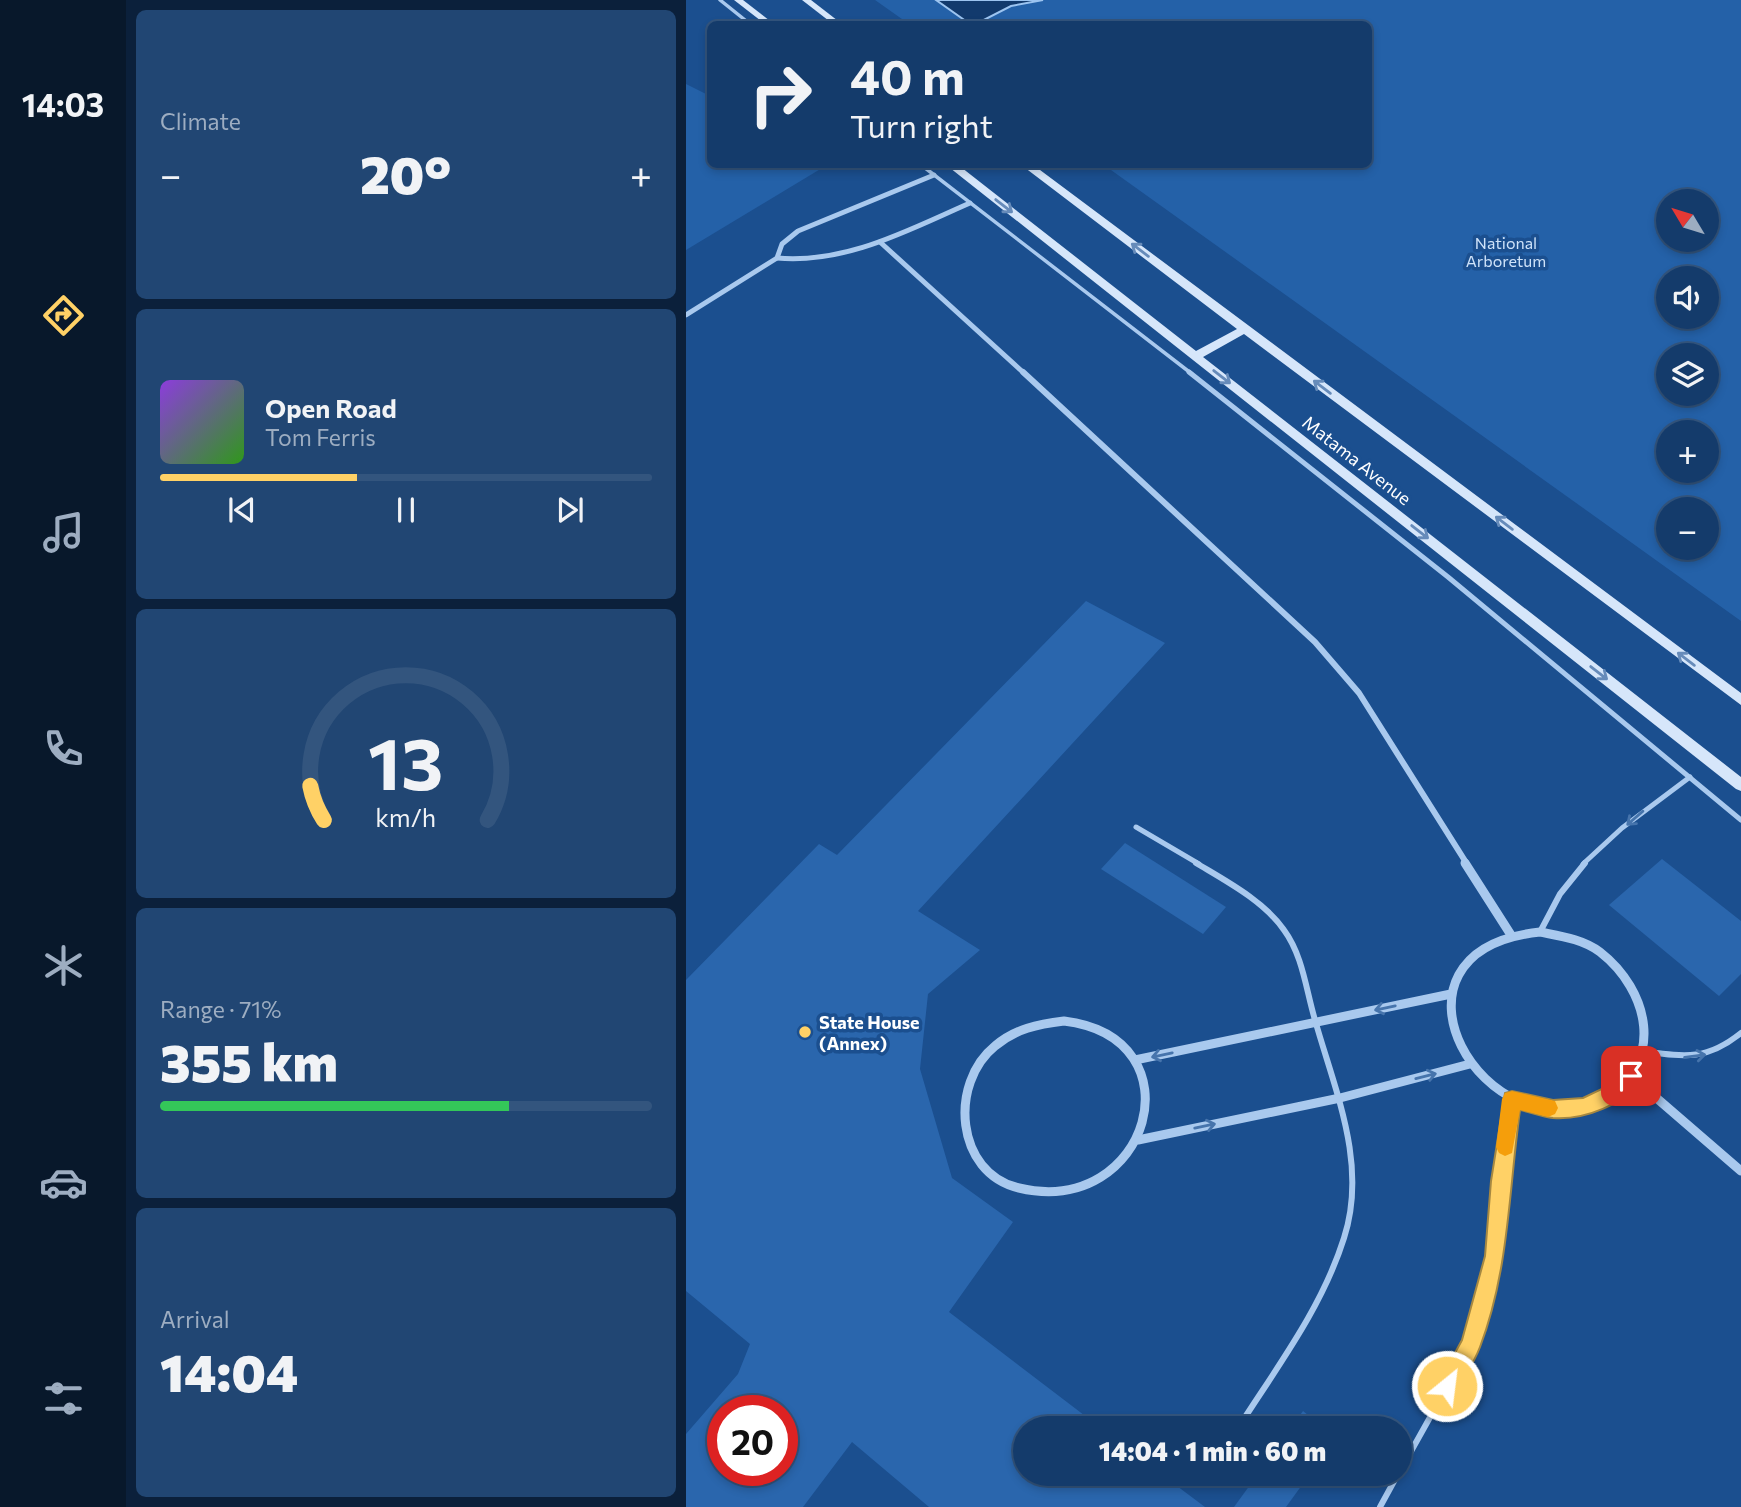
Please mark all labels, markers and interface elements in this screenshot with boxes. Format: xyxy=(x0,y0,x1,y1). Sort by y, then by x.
text: 40 m xyxy=(850,45,965,105)
icon: right xyxy=(735,49,826,140)
text: 14:03 xyxy=(22,84,104,124)
text: Turn right xyxy=(850,105,993,145)
text: Climate xyxy=(160,107,241,135)
text: 20° xyxy=(360,141,451,205)
text: − xyxy=(160,150,182,197)
text: + xyxy=(630,150,652,197)
north arrow xyxy=(1656,189,1718,252)
map controls xyxy=(1656,189,1719,560)
one-way arrow xyxy=(995,199,1013,214)
park label: National Arboretum xyxy=(1466,233,1546,270)
one-way arrow xyxy=(1131,243,1150,258)
button: sound xyxy=(1656,266,1719,329)
icon: directions xyxy=(39,291,88,340)
button: layers xyxy=(1656,343,1719,406)
one-way arrow xyxy=(1212,369,1231,384)
one-way arrow xyxy=(1313,379,1332,394)
text: Open Road xyxy=(265,392,397,423)
street label: Matama Avenue xyxy=(1298,411,1416,509)
button: + xyxy=(1656,420,1719,483)
text: Tom Ferris xyxy=(265,423,376,451)
icon: previous xyxy=(223,491,261,529)
icon: pause xyxy=(387,491,425,529)
icon: next xyxy=(551,491,589,529)
button: − xyxy=(1656,497,1719,560)
icon: music xyxy=(39,508,88,557)
one-way arrow xyxy=(1495,516,1514,530)
one-way arrow xyxy=(1410,525,1429,540)
one-way arrow xyxy=(1677,652,1696,667)
one-way arrow xyxy=(1589,666,1607,681)
text: 13 xyxy=(368,716,444,805)
icon: phone xyxy=(39,724,88,773)
text: km/h xyxy=(376,801,436,831)
one-way arrow xyxy=(1627,810,1645,826)
icon: climate xyxy=(39,941,88,990)
text: Range · 71% xyxy=(160,995,281,1023)
one-way arrow xyxy=(1374,1003,1396,1016)
place label: State House (Annex) xyxy=(819,1011,920,1054)
marker: State House (Annex) xyxy=(797,1024,813,1040)
text: 355 km xyxy=(160,1029,338,1093)
pin xyxy=(1601,1046,1661,1106)
one-way arrow xyxy=(1151,1048,1174,1062)
one-way arrow xyxy=(1683,1049,1706,1062)
icon: arrive xyxy=(1612,1057,1650,1095)
one-way arrow xyxy=(1415,1068,1437,1081)
one-way arrow xyxy=(1193,1118,1216,1132)
icon: car xyxy=(39,1158,88,1207)
text: Arrival xyxy=(160,1305,230,1333)
text: 14:04 xyxy=(160,1339,298,1403)
position arrow xyxy=(1410,1349,1484,1423)
icon: filters xyxy=(39,1374,88,1423)
speed limit sign: 20 xyxy=(707,1395,798,1486)
text: 14:04 · 1 min · 60 m xyxy=(1099,1435,1326,1466)

